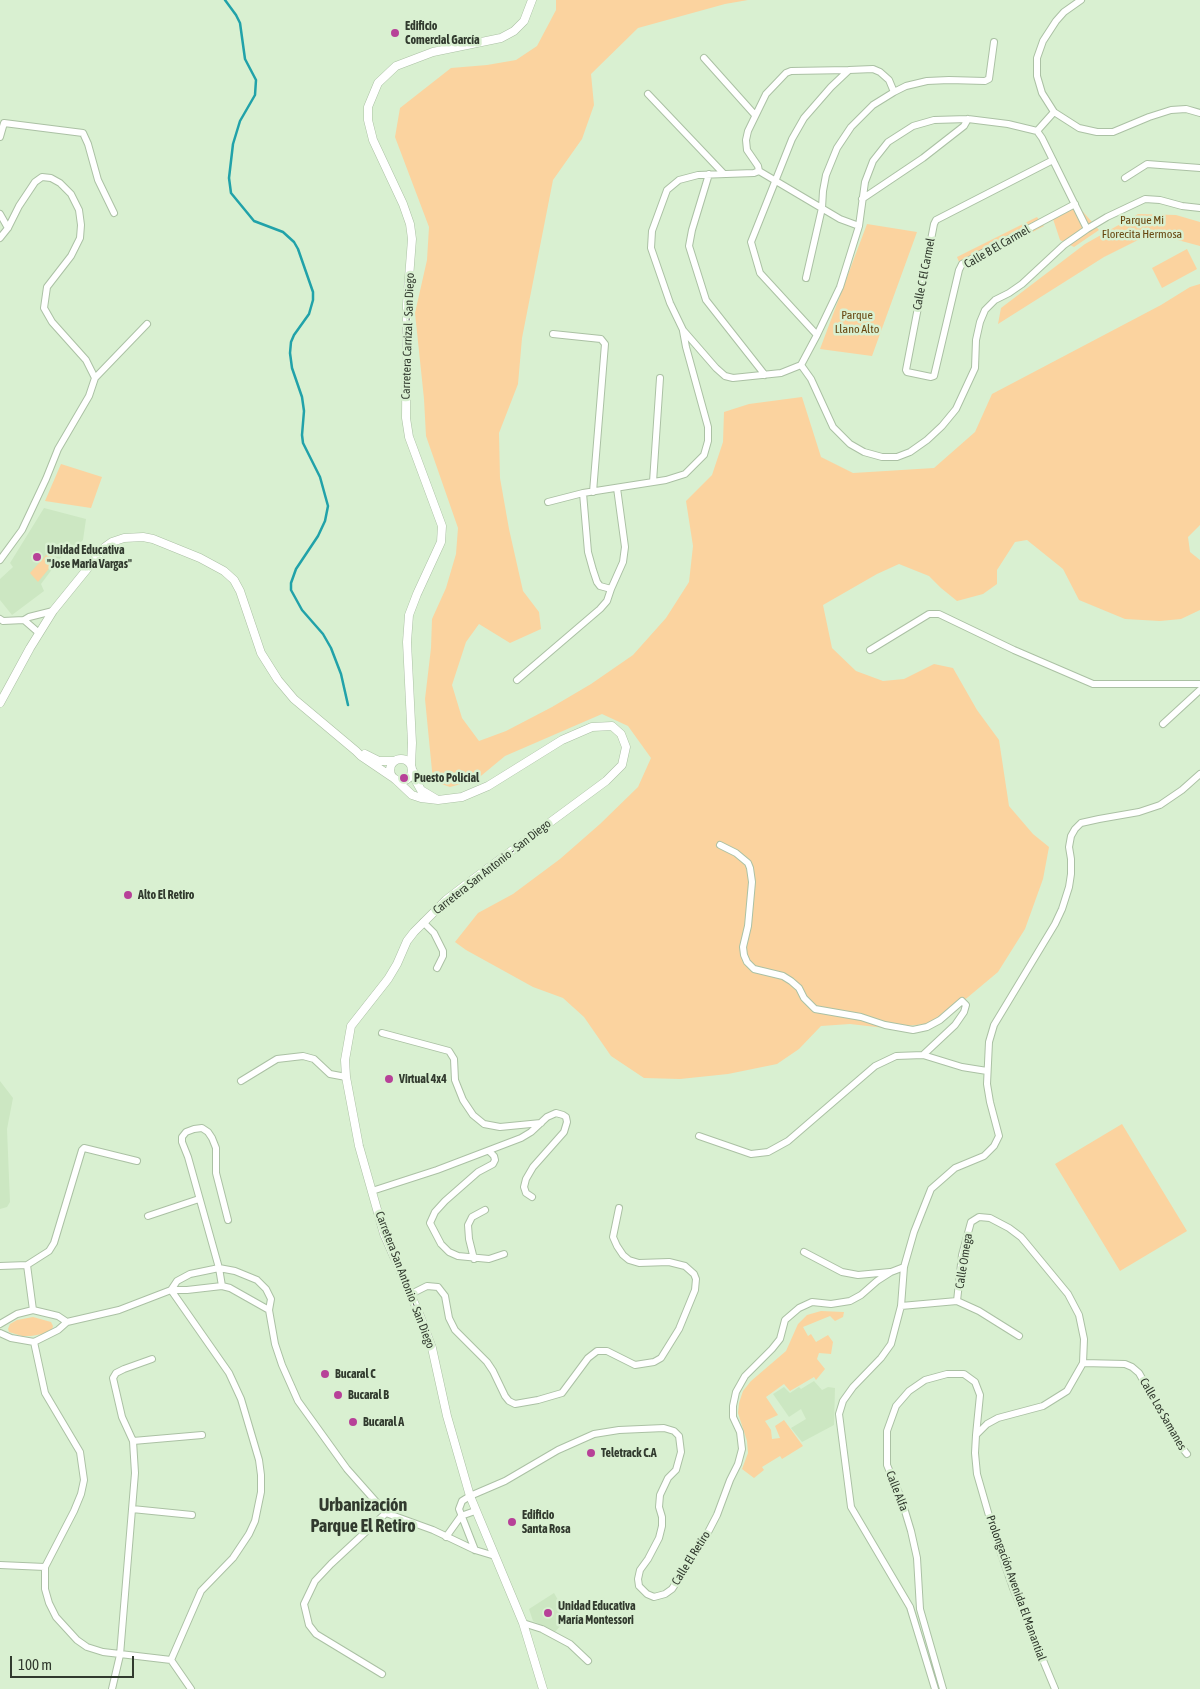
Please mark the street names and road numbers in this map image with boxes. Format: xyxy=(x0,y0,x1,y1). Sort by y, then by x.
street label: Calle B El Carmel xyxy=(962,222,1032,272)
street label: Calle C El Carmel xyxy=(910,237,938,311)
street label: Carretera Carrizal - San Diego xyxy=(399,272,417,400)
street label: Carretera San Antonio - San Diego xyxy=(430,816,554,918)
street label: Carretera San Antonio - San Diego xyxy=(372,1209,438,1351)
street label: Calle Omega xyxy=(953,1232,975,1290)
street label: Calle Los Samanes xyxy=(1137,1375,1189,1453)
street label: Calle Alfa xyxy=(883,1469,911,1513)
street label: Prolongación Avenida El Manantial xyxy=(983,1513,1049,1663)
street label: Calle El Retiro xyxy=(669,1528,713,1588)

